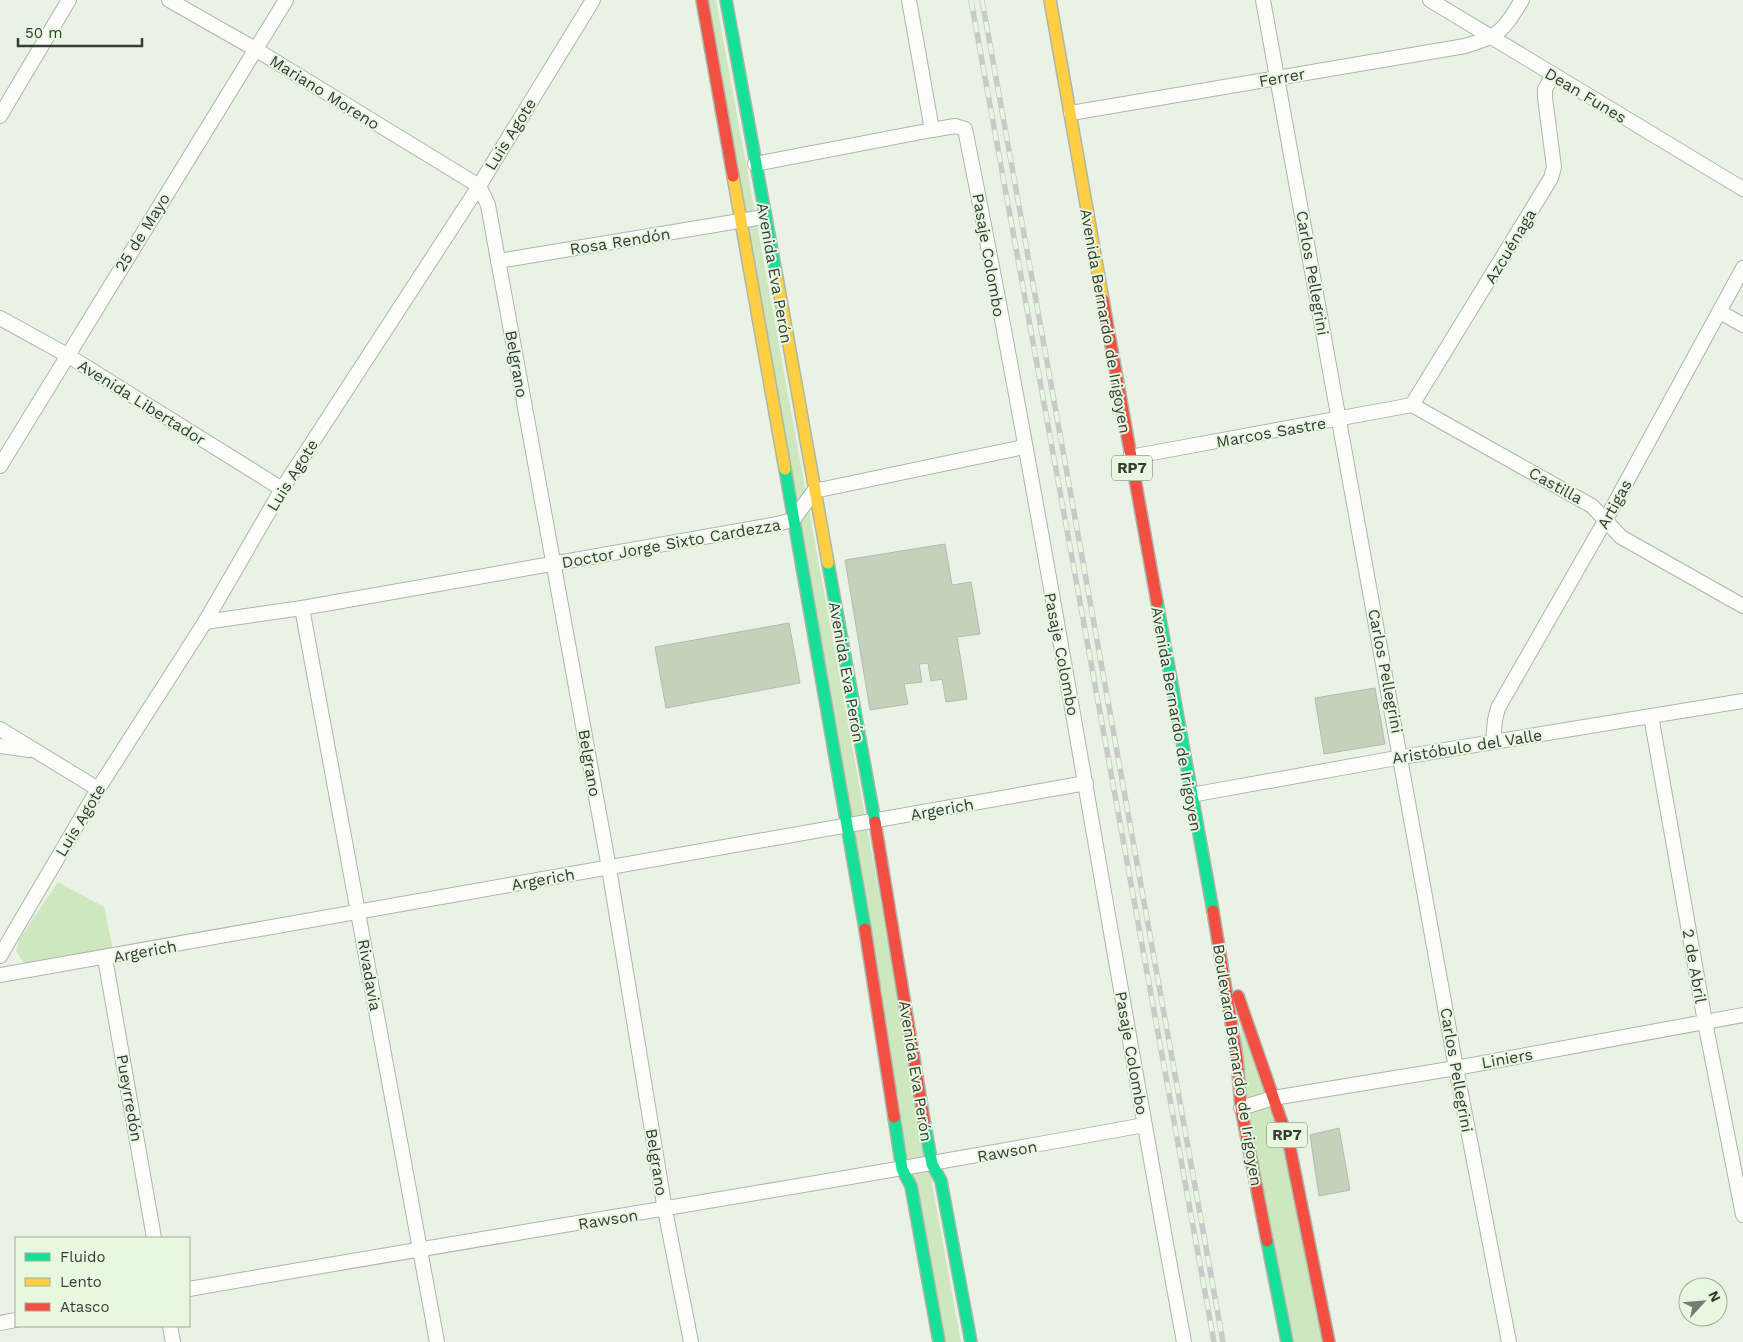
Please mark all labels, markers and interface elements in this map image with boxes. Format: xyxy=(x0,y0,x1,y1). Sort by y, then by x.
scale bar xyxy=(18,15,141,47)
text: 50 m xyxy=(25,24,62,42)
street label: Mariano Moreno xyxy=(266,51,383,134)
street label: Ferrer xyxy=(1257,64,1307,91)
street label: Dean Funes xyxy=(1542,64,1630,127)
street label: Luis Agote xyxy=(481,95,540,174)
street label: 25 de Mayo xyxy=(111,190,174,275)
street label: Pasaje Colombo xyxy=(968,192,1009,318)
street label: Avenida Eva Perón xyxy=(753,201,796,345)
street label: Azcuénaga xyxy=(1481,206,1540,287)
street label: Avenida Bernardo de Irigoyen xyxy=(1076,207,1135,435)
street label: Carlos Pellegrini xyxy=(1292,209,1333,337)
street label: Rosa Rendón xyxy=(568,224,672,259)
street label: Belgrano xyxy=(501,329,532,399)
street label: Avenida Libertador xyxy=(74,355,209,450)
street label: Marcos Sastre xyxy=(1215,413,1327,451)
street label: Luis Agote xyxy=(263,436,322,515)
road number: RP7 xyxy=(1112,456,1152,480)
street label: Castilla xyxy=(1526,463,1586,508)
street label: Artigas xyxy=(1593,476,1636,532)
street label: Doctor Jorge Sixto Cardezza xyxy=(560,515,782,572)
street label: Pasaje Colombo xyxy=(1040,591,1083,717)
street label: Avenida Eva Perón xyxy=(825,600,868,744)
street label: Avenida Bernardo de Irigoyen xyxy=(1147,605,1206,833)
street label: Carlos Pellegrini xyxy=(1364,607,1407,735)
street label: Aristóbulo del Valle xyxy=(1391,725,1544,768)
street label: Belgrano xyxy=(574,728,605,798)
street label: Luis Agote xyxy=(51,781,109,860)
street label: Argerich xyxy=(909,795,975,824)
street label: Argerich xyxy=(510,865,576,894)
street label: 2 de Abril xyxy=(1679,927,1710,1005)
street label: Argerich xyxy=(112,937,178,966)
street label: Rivadavia xyxy=(354,938,385,1012)
street label: Boulevard Bernardo de Irigoyen xyxy=(1209,943,1266,1187)
street label: Pasaje Colombo xyxy=(1111,990,1152,1116)
street label: Avenida Eva Perón xyxy=(895,999,936,1143)
street label: Carlos Pellegrini xyxy=(1436,1006,1477,1134)
street label: Liniers xyxy=(1480,1045,1534,1072)
street label: Pueyrredón xyxy=(112,1053,147,1143)
road number: RP7 xyxy=(1267,1122,1307,1148)
street label: Belgrano xyxy=(642,1127,671,1197)
street label: Rawson xyxy=(976,1137,1039,1166)
street label: Rawson xyxy=(577,1205,640,1234)
legend xyxy=(15,1237,190,1327)
text: Fluido xyxy=(60,1248,105,1266)
text: Lento xyxy=(60,1273,102,1291)
north arrow xyxy=(1678,1277,1728,1327)
text: N xyxy=(1705,1288,1724,1304)
text: Atasco xyxy=(60,1298,109,1316)

